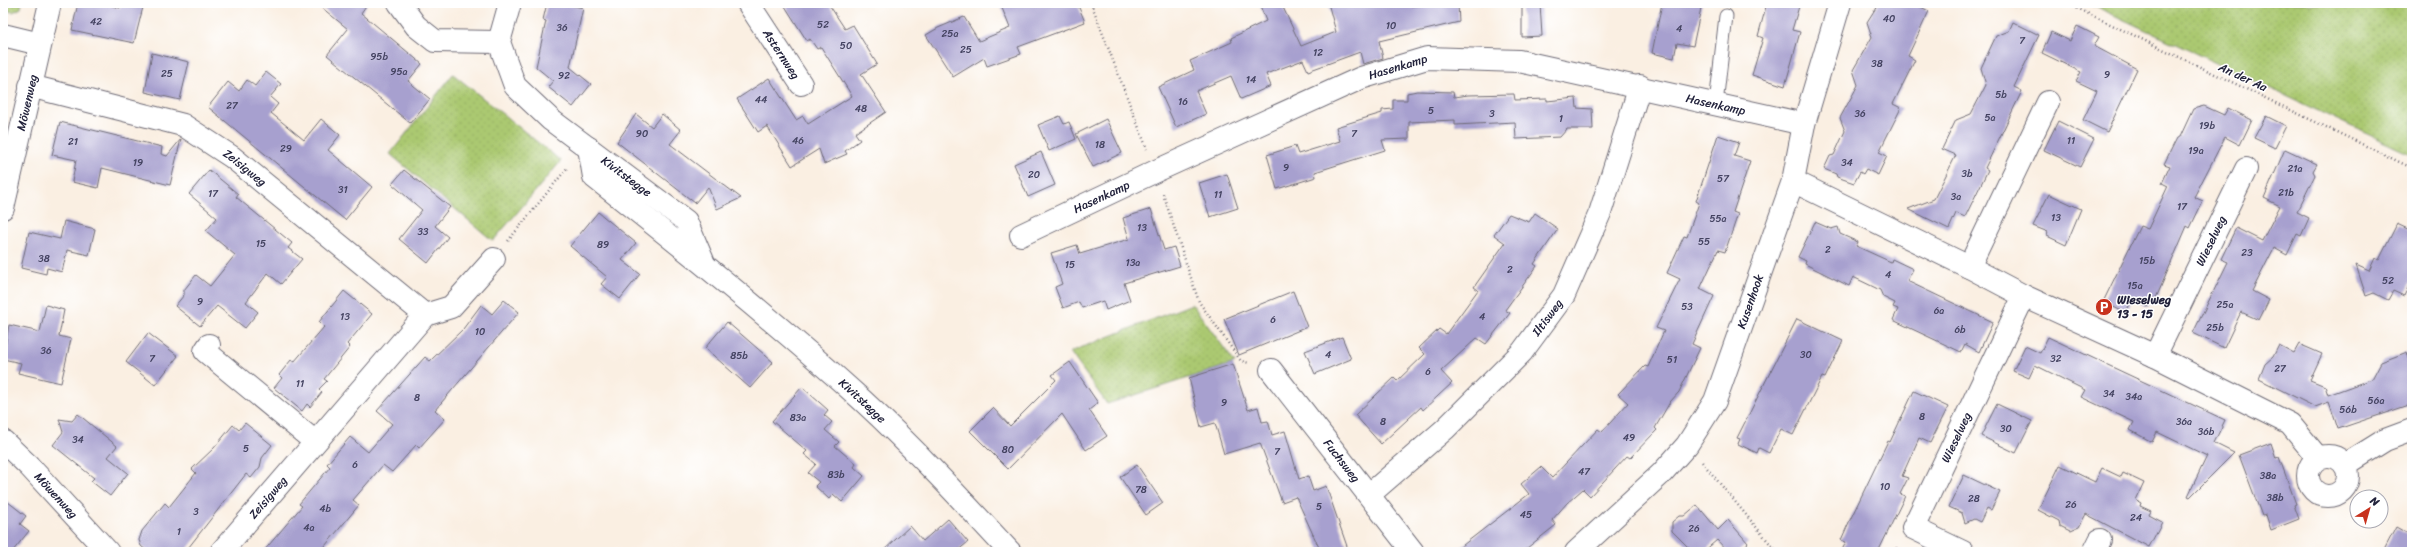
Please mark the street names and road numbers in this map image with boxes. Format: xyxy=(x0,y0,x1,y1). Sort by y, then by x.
street label: Asternweg xyxy=(756,23,806,84)
street label: Hasenkamp xyxy=(1366,47,1431,86)
street label: An der Aa xyxy=(2214,56,2272,98)
street label: Möwenweg xyxy=(10,72,44,133)
street label: Hasenkamp xyxy=(1684,87,1748,122)
street label: Zeisigweg xyxy=(218,143,272,192)
street label: Kivitstegge xyxy=(596,150,657,203)
street label: Hasenkamp xyxy=(1069,174,1134,220)
street label: Wieselweg xyxy=(2189,212,2233,270)
street label: Kusenhook xyxy=(1730,271,1770,332)
street label: Iltisweg xyxy=(1525,294,1569,342)
street label: Kivitstegge xyxy=(833,373,892,429)
street label: Wieselweg xyxy=(1935,408,1978,466)
street label: Fuchsweg xyxy=(1317,434,1366,487)
street label: Möwenweg xyxy=(29,467,84,524)
street label: Zeisigweg xyxy=(243,471,293,524)

